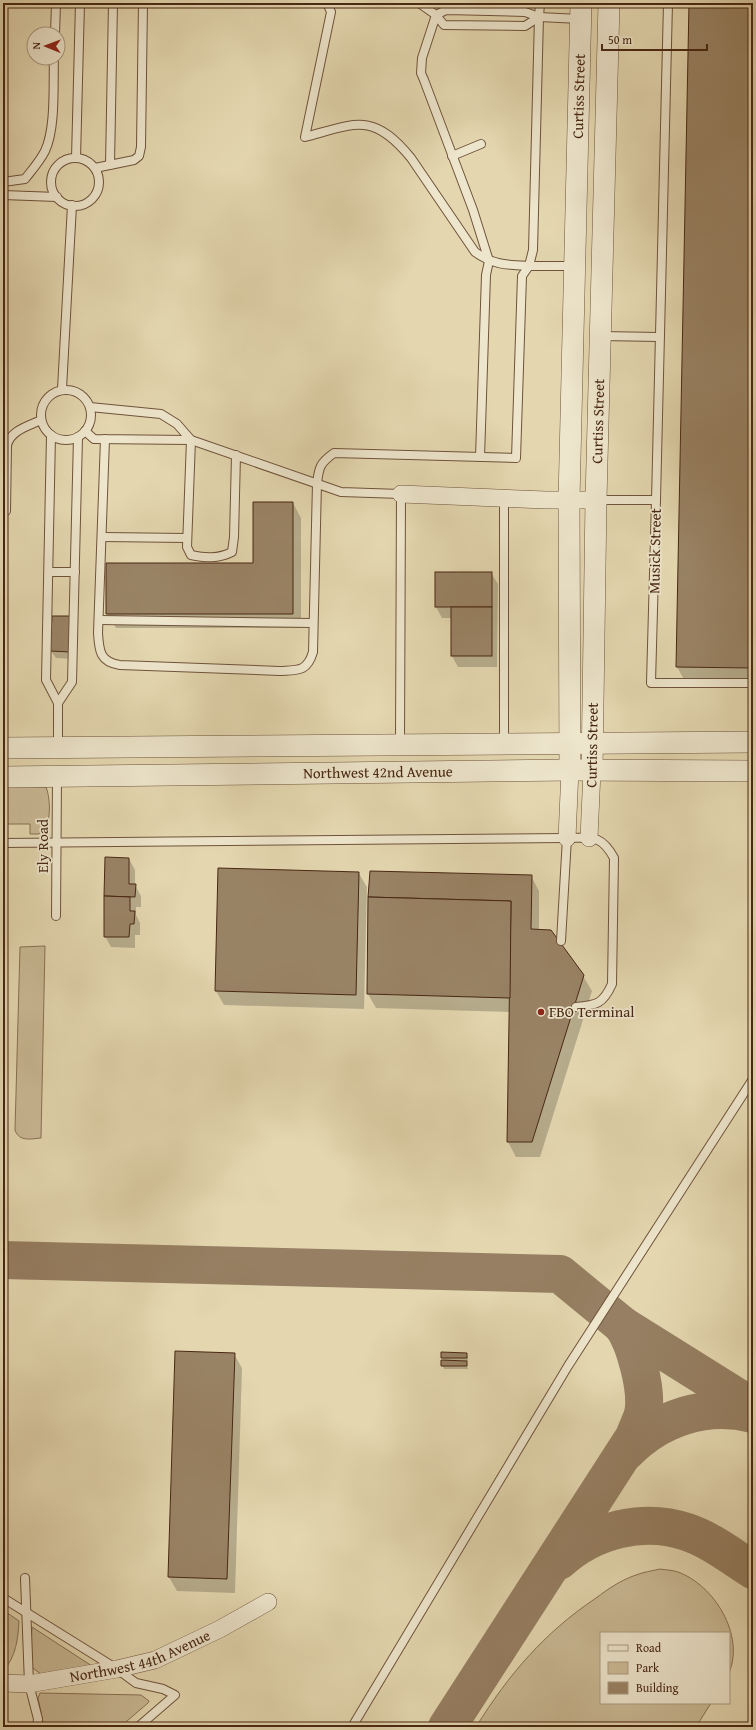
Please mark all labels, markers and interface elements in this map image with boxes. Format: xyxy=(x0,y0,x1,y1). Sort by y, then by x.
north arrow xyxy=(26,26,66,66)
scale bar xyxy=(602,26,707,52)
text: 50 m xyxy=(608,31,632,48)
text: N xyxy=(28,41,44,50)
street label: Curtiss Street xyxy=(567,53,590,139)
street label: Curtiss Street xyxy=(586,377,609,464)
street label: Musick Street xyxy=(643,507,666,594)
street label: Curtiss Street xyxy=(580,702,603,788)
street label: Northwest 42nd Avenue xyxy=(303,760,453,783)
street label: Ely Road xyxy=(32,819,53,873)
place label: FBO Terminal xyxy=(549,1001,634,1022)
marker: FBO Terminal xyxy=(536,1007,546,1017)
street label: Northwest 44th Avenue xyxy=(68,1624,214,1687)
legend xyxy=(600,1632,730,1704)
text: Road xyxy=(636,1639,662,1656)
text: Park xyxy=(636,1659,660,1676)
text: Building xyxy=(636,1679,679,1696)

